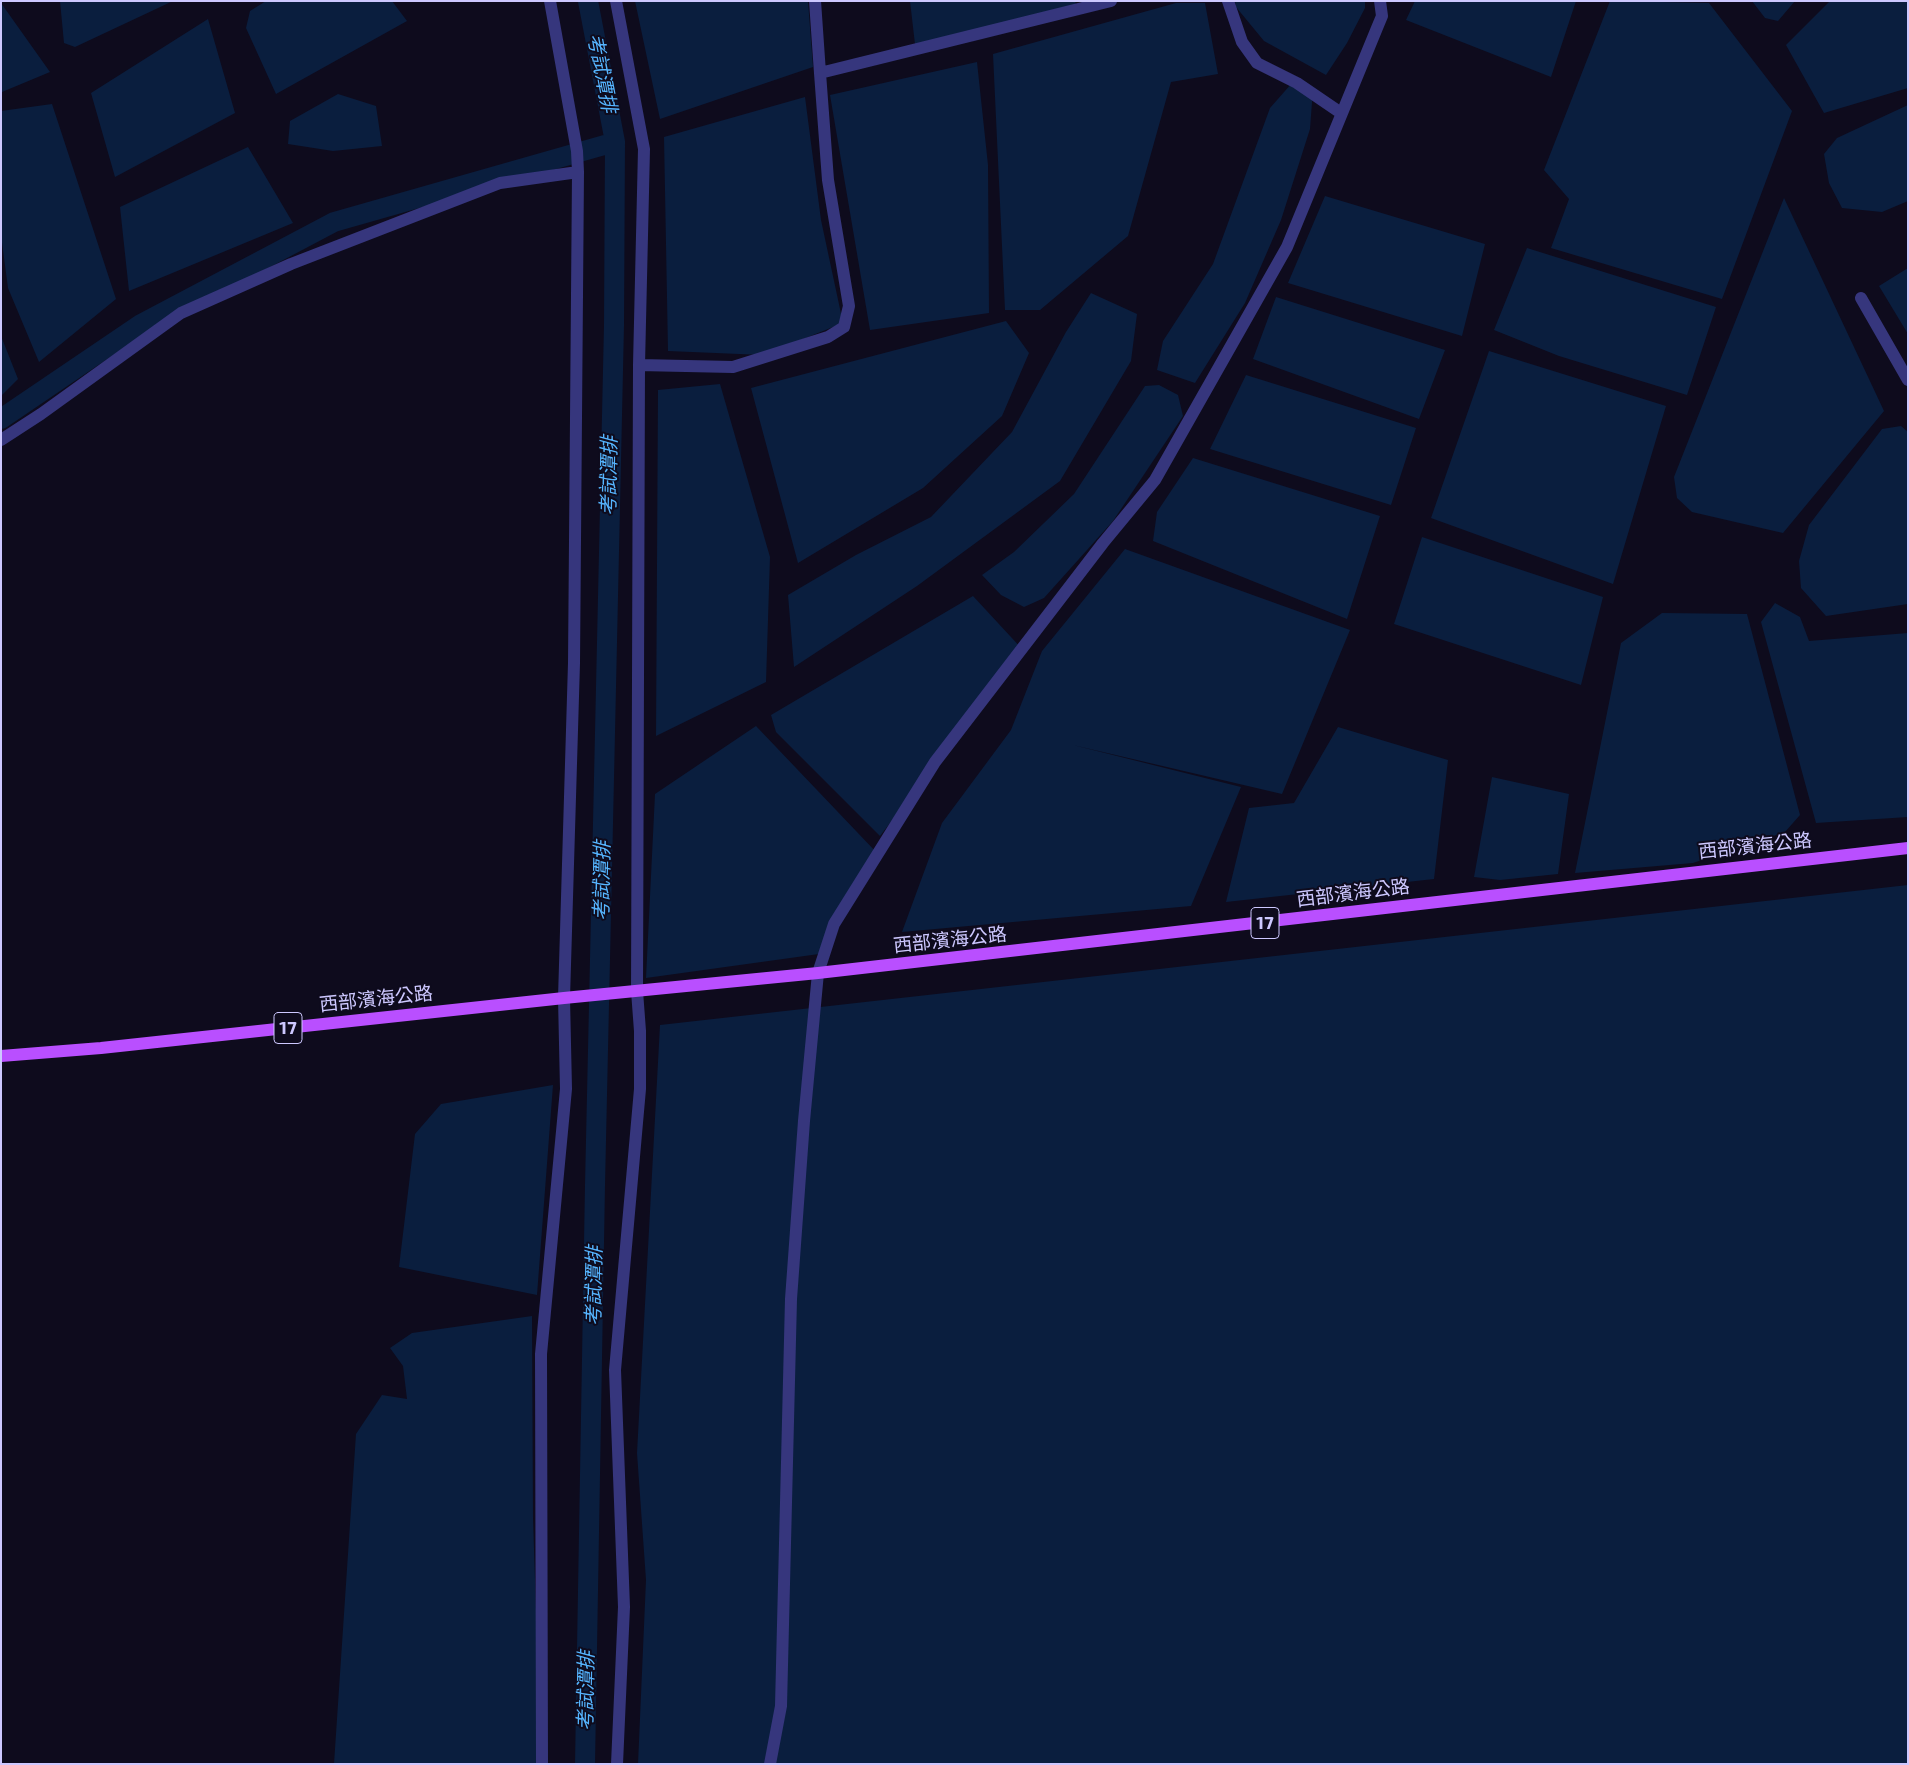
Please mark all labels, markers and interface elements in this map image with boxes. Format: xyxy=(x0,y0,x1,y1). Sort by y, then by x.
water label: 考試潭排 xyxy=(583,31,621,115)
water label: 考試潭排 xyxy=(596,436,622,516)
street label: 西部濱海公路 xyxy=(1697,829,1813,863)
water label: 考試潭排 xyxy=(589,841,615,921)
street label: 西部濱海公路 xyxy=(1295,875,1411,911)
road number: 17 xyxy=(1251,908,1279,938)
street label: 西部濱海公路 xyxy=(892,923,1008,957)
street label: 西部濱海公路 xyxy=(318,982,434,1016)
road number: 17 xyxy=(274,1012,302,1044)
water label: 考試潭排 xyxy=(581,1246,607,1326)
water label: 考試潭排 xyxy=(573,1651,599,1731)

